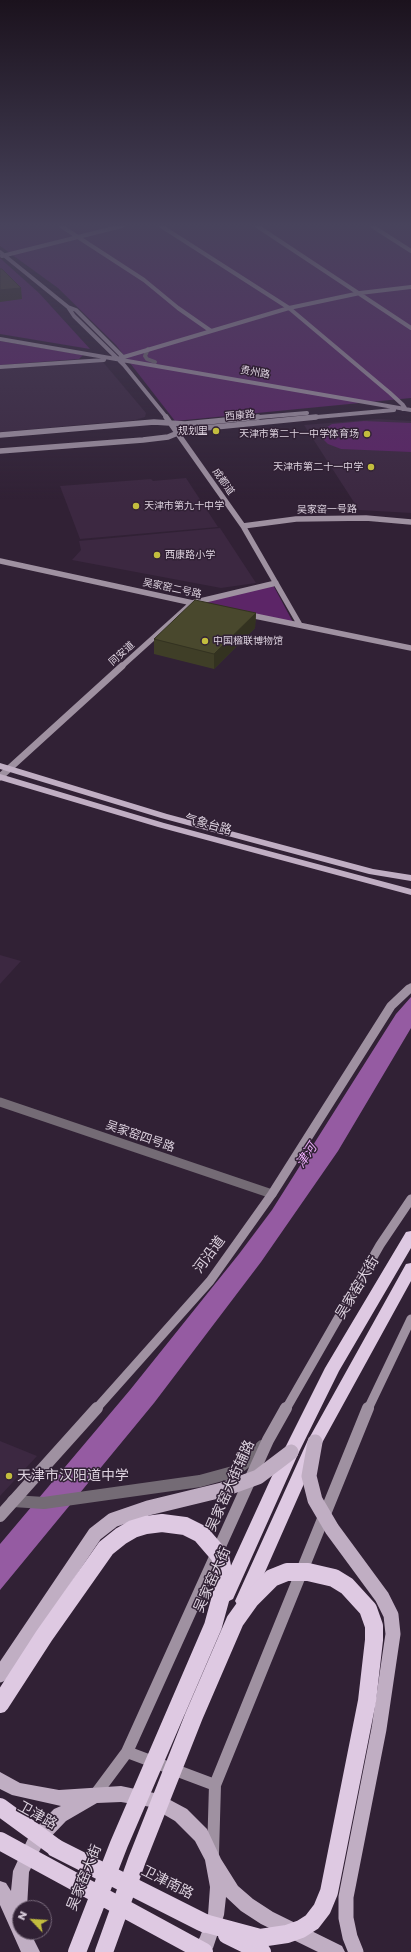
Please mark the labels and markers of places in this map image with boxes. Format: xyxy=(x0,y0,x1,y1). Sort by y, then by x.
place label: 规划里 xyxy=(178,425,208,437)
marker: 规划里 xyxy=(211,426,221,436)
place label: 天津市第二十一中学体育场 xyxy=(239,428,359,440)
marker: 天津市第二十一中学体育场 xyxy=(362,429,372,439)
place label: 天津市第二十一中学 xyxy=(273,461,363,473)
marker: 天津市第二十一中学 xyxy=(366,462,376,472)
place label: 天津市第九十中学 xyxy=(144,500,224,512)
marker: 天津市第九十中学 xyxy=(131,501,141,511)
place label: 西康路小学 xyxy=(165,549,215,561)
marker: 西康路小学 xyxy=(152,550,162,560)
place label: 中国楹联博物馆 xyxy=(213,635,283,647)
marker: 中国楹联博物馆 xyxy=(200,636,210,646)
place label: 天津市汉阳道中学 xyxy=(17,1468,129,1484)
marker: 天津市汉阳道中学 xyxy=(4,1471,14,1481)

